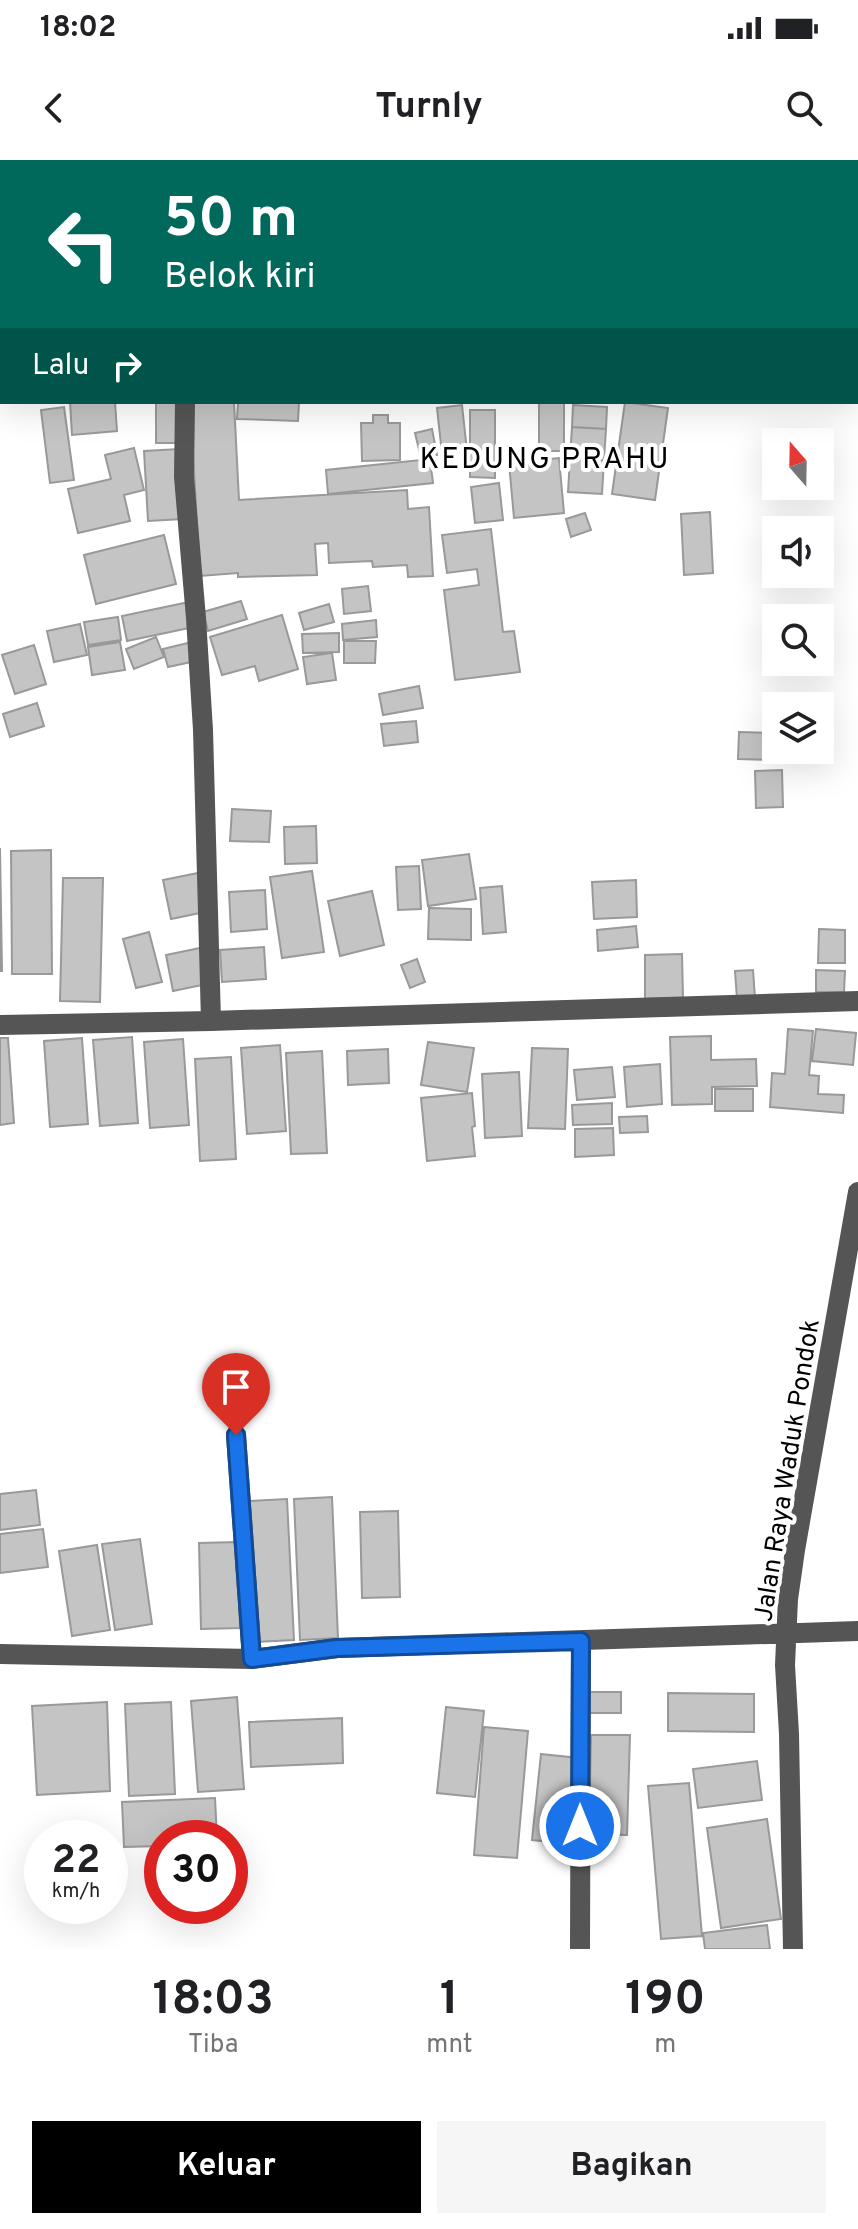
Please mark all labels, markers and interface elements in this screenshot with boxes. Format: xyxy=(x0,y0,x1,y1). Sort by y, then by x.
text: 18:02 xyxy=(40,10,116,47)
text: Turnly xyxy=(375,85,483,131)
icon: back xyxy=(32,86,76,130)
icon: search xyxy=(782,86,826,130)
text: 50 m xyxy=(164,186,298,256)
icon: left xyxy=(32,192,136,296)
text: Belok kiri xyxy=(164,255,316,301)
icon: right xyxy=(105,344,149,388)
text: Lalu xyxy=(32,348,89,385)
north arrow xyxy=(762,428,834,500)
map controls xyxy=(762,428,834,764)
district label: KEDUNG PRAHU xyxy=(419,442,671,479)
button: sound xyxy=(762,516,834,588)
button: search xyxy=(762,604,834,676)
button: layers xyxy=(762,692,834,764)
street label: Jalan Raya Waduk Pondok xyxy=(748,1317,829,1624)
pin xyxy=(202,1353,270,1435)
icon: arrive xyxy=(214,1365,258,1409)
position arrow xyxy=(538,1784,622,1868)
speed limit sign: 30 xyxy=(144,1820,248,1924)
text: 22 xyxy=(52,1837,100,1887)
text: km/h xyxy=(52,1879,100,1905)
text: 18:03 xyxy=(152,1971,274,2031)
text: 1 xyxy=(440,1971,459,2031)
text: 190 xyxy=(625,1971,706,2031)
text: Tiba xyxy=(188,2029,238,2062)
text: mnt xyxy=(426,2029,473,2062)
text: m xyxy=(654,2029,676,2062)
button: Keluar xyxy=(32,2121,421,2213)
button: Bagikan xyxy=(437,2121,826,2213)

